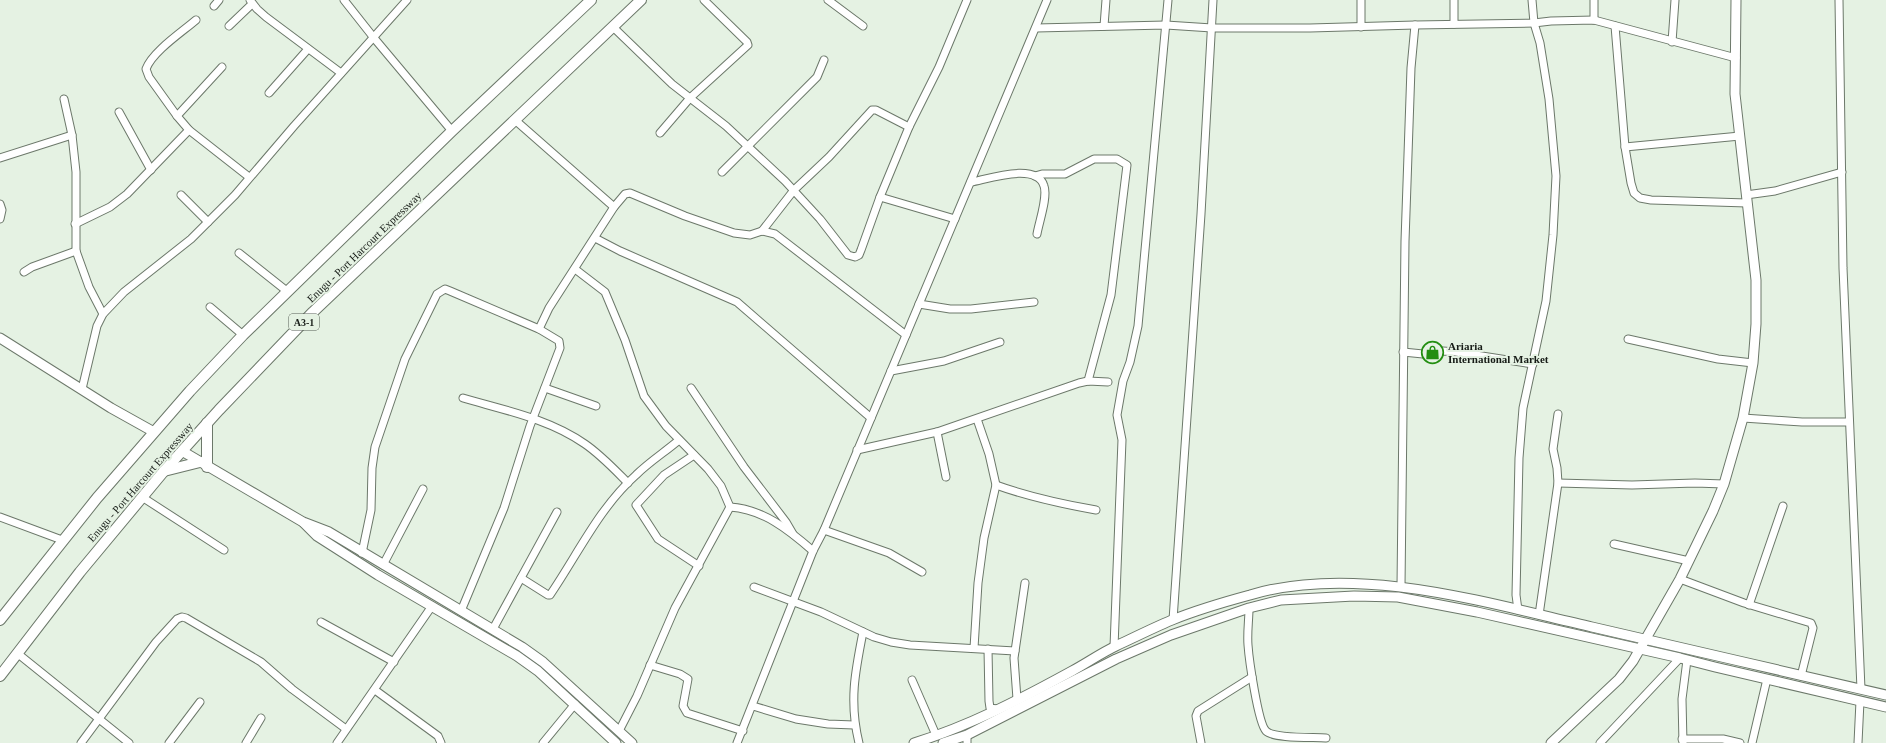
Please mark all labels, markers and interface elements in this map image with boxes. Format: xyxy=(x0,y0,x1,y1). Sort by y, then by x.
street label: Enugu - Port Harcourt Expressway xyxy=(304,189,424,305)
road number: A3-1 xyxy=(289,314,319,330)
shop icon: Ariaria International Market xyxy=(1419,339,1445,365)
place label: Ariaria International Market xyxy=(1448,340,1549,365)
street label: Enugu - Port Harcourt Expressway xyxy=(85,420,195,544)

